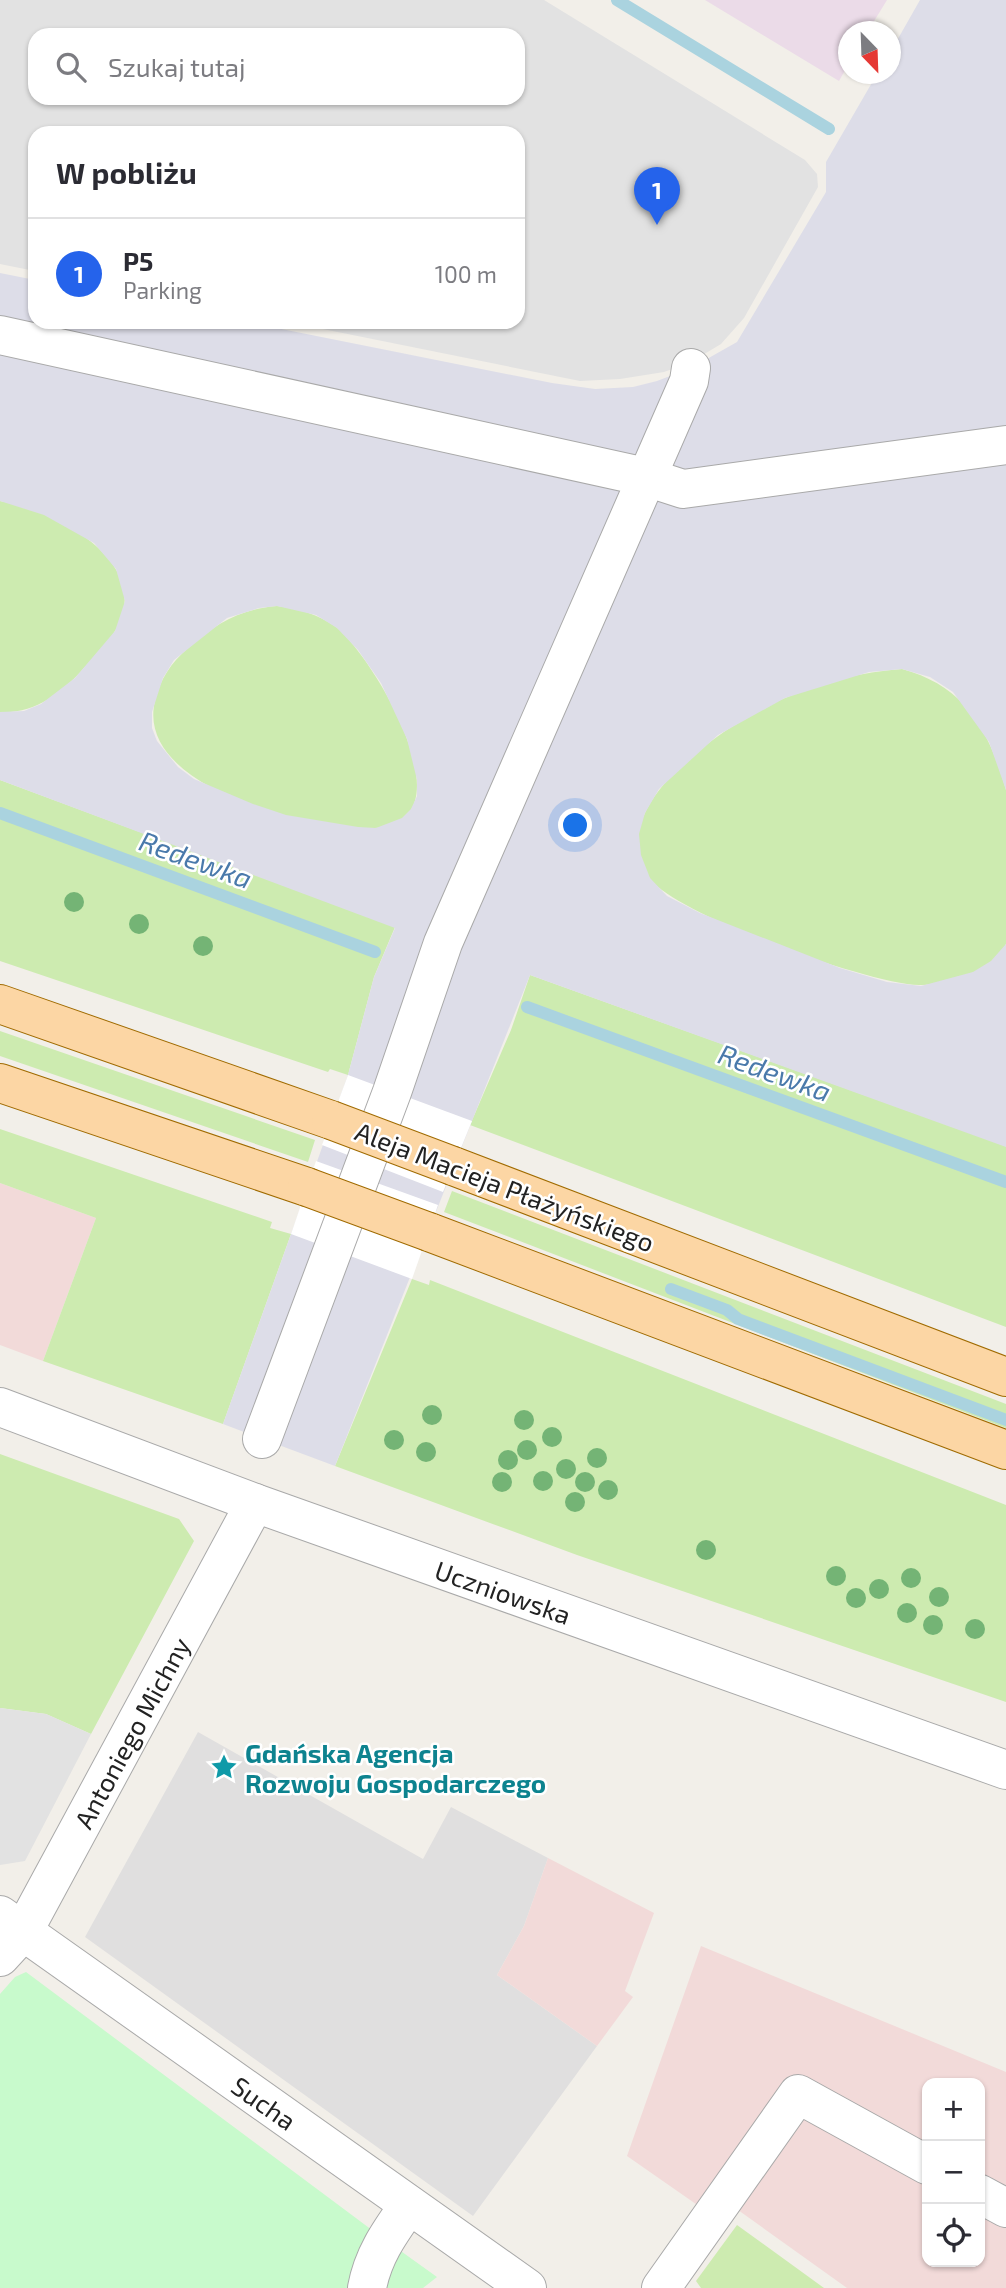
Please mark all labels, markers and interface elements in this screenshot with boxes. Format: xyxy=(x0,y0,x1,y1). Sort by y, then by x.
north arrow xyxy=(838,21,901,84)
search box xyxy=(28,28,525,105)
icon: search xyxy=(52,48,90,86)
text: Szukaj tutaj xyxy=(108,51,245,82)
text: W pobliżu xyxy=(56,154,197,190)
pin: 1 xyxy=(634,167,680,225)
text: P5 xyxy=(123,245,153,276)
text: 1 xyxy=(74,260,84,288)
text: 100 m xyxy=(435,260,497,288)
text: Parking xyxy=(123,276,202,304)
your location xyxy=(558,808,592,842)
water label: Redewka xyxy=(135,823,257,895)
water label: Redewka xyxy=(714,1036,836,1108)
street label: Aleja Macieja Płażyńskiego xyxy=(351,1115,659,1257)
street label: Uczniowska xyxy=(431,1553,575,1630)
street label: Antoniego Michny xyxy=(67,1631,195,1833)
place label: Gdańska Agencja Rozwoju Gospodarczego xyxy=(245,1737,546,1798)
place icon: Gdańska Agencja Rozwoju Gospodarczego xyxy=(209,1752,239,1782)
street label: Sucha xyxy=(226,2069,303,2135)
map controls xyxy=(922,2078,985,2267)
button: + xyxy=(922,2078,985,2141)
button: − xyxy=(922,2141,985,2204)
button: locate xyxy=(922,2204,985,2267)

